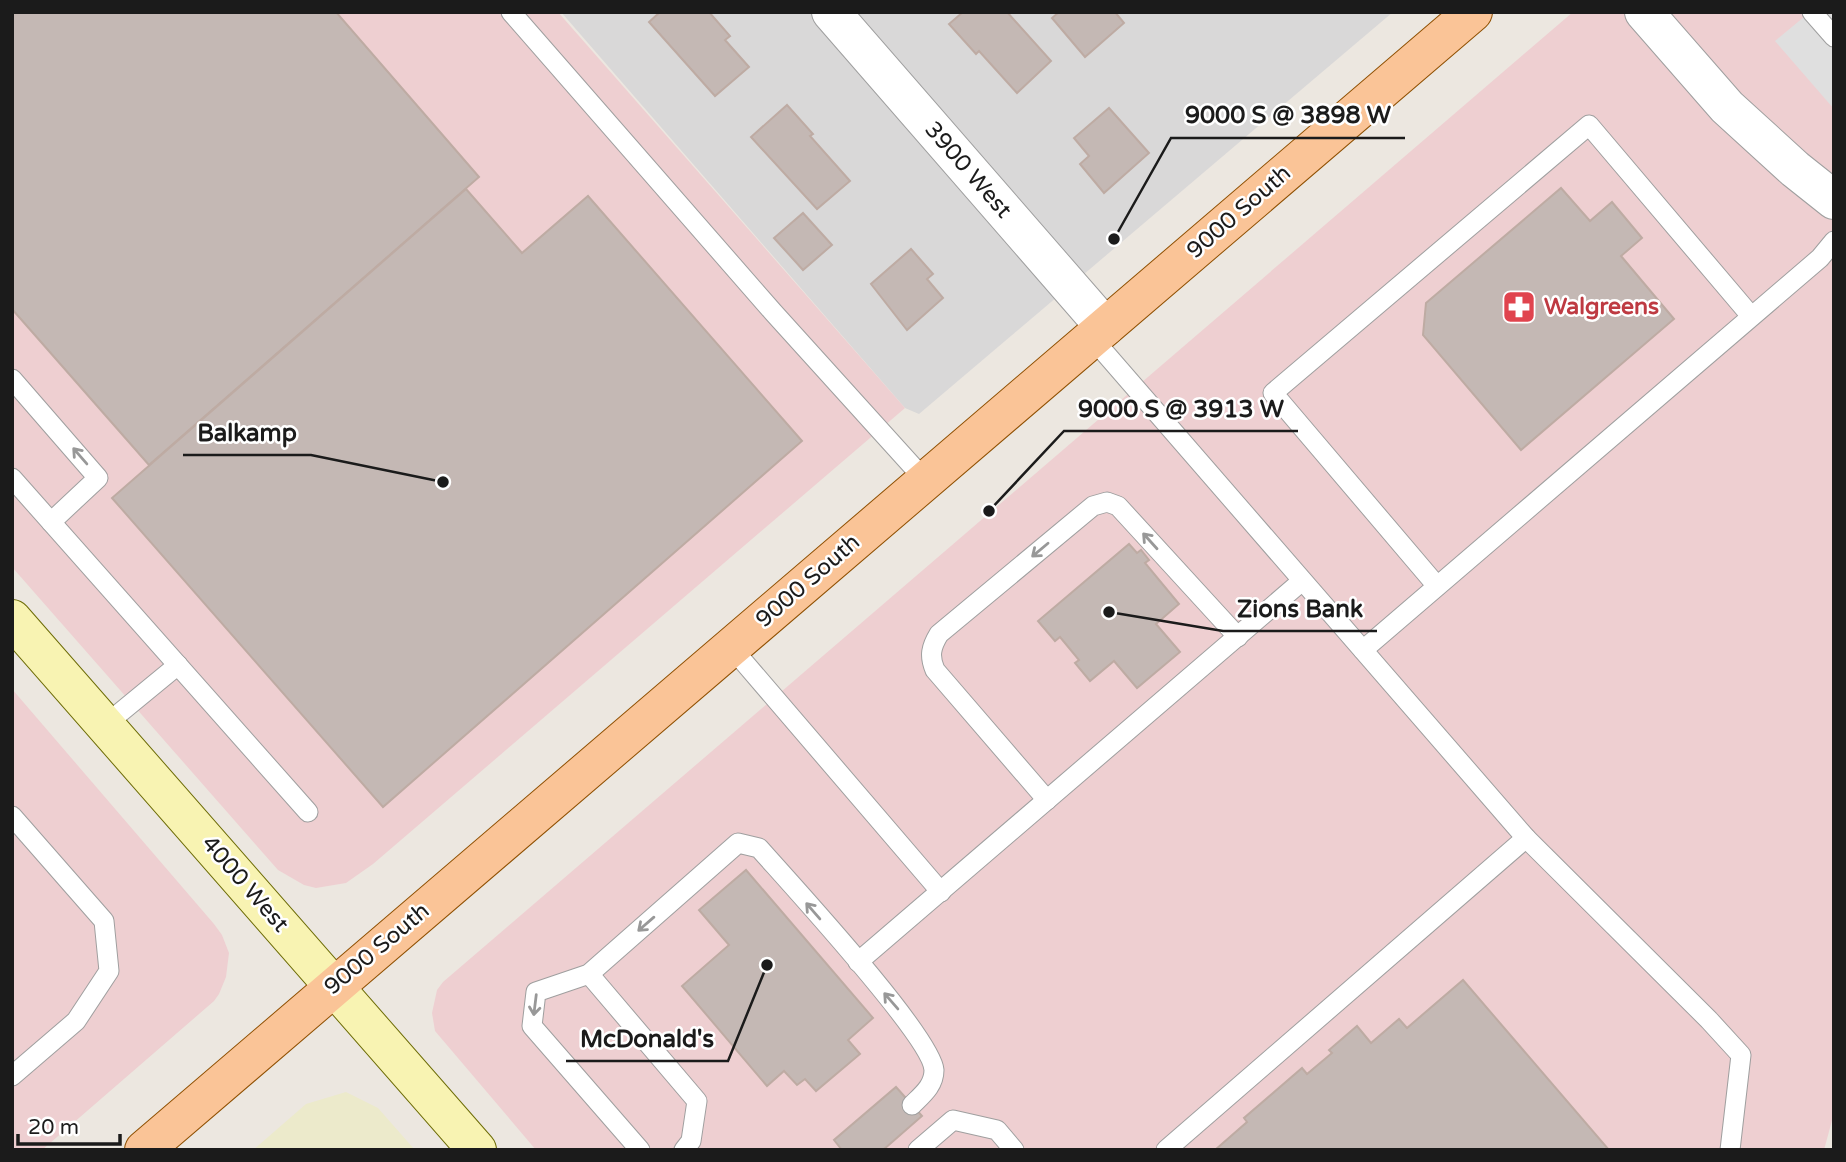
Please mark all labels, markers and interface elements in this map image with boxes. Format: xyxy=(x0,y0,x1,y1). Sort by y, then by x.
callout: 9000 S @ 3898 W xyxy=(1171,93,1405,138)
text: 9000 S @ 3898 W xyxy=(1185,101,1392,130)
street label: 3900 West xyxy=(918,116,1018,224)
street label: 9000 South xyxy=(1181,159,1297,265)
pharmacy icon: Walgreens xyxy=(1500,288,1538,326)
place label: Walgreens xyxy=(1544,293,1659,321)
callout: 9000 S @ 3913 W xyxy=(1064,386,1298,431)
text: 9000 S @ 3913 W xyxy=(1078,395,1285,424)
callout: Balkamp xyxy=(183,410,311,455)
text: Balkamp xyxy=(197,419,297,448)
one-way arrow xyxy=(72,448,88,466)
street label: 9000 South xyxy=(750,528,866,634)
one-way arrow xyxy=(1142,532,1158,550)
one-way arrow xyxy=(1032,542,1050,558)
callout: Zions Bank xyxy=(1223,586,1377,631)
text: Zions Bank xyxy=(1237,595,1363,624)
street label: 4000 West xyxy=(195,830,295,938)
street label: 9000 South xyxy=(319,897,435,1001)
one-way arrow xyxy=(805,902,821,920)
one-way arrow xyxy=(637,916,655,932)
one-way arrow xyxy=(883,992,899,1010)
one-way arrow xyxy=(528,993,541,1016)
callout: McDonald's xyxy=(566,1016,728,1061)
text: McDonald's xyxy=(580,1025,714,1054)
scale bar xyxy=(18,1102,119,1146)
text: 20 m xyxy=(28,1115,79,1140)

